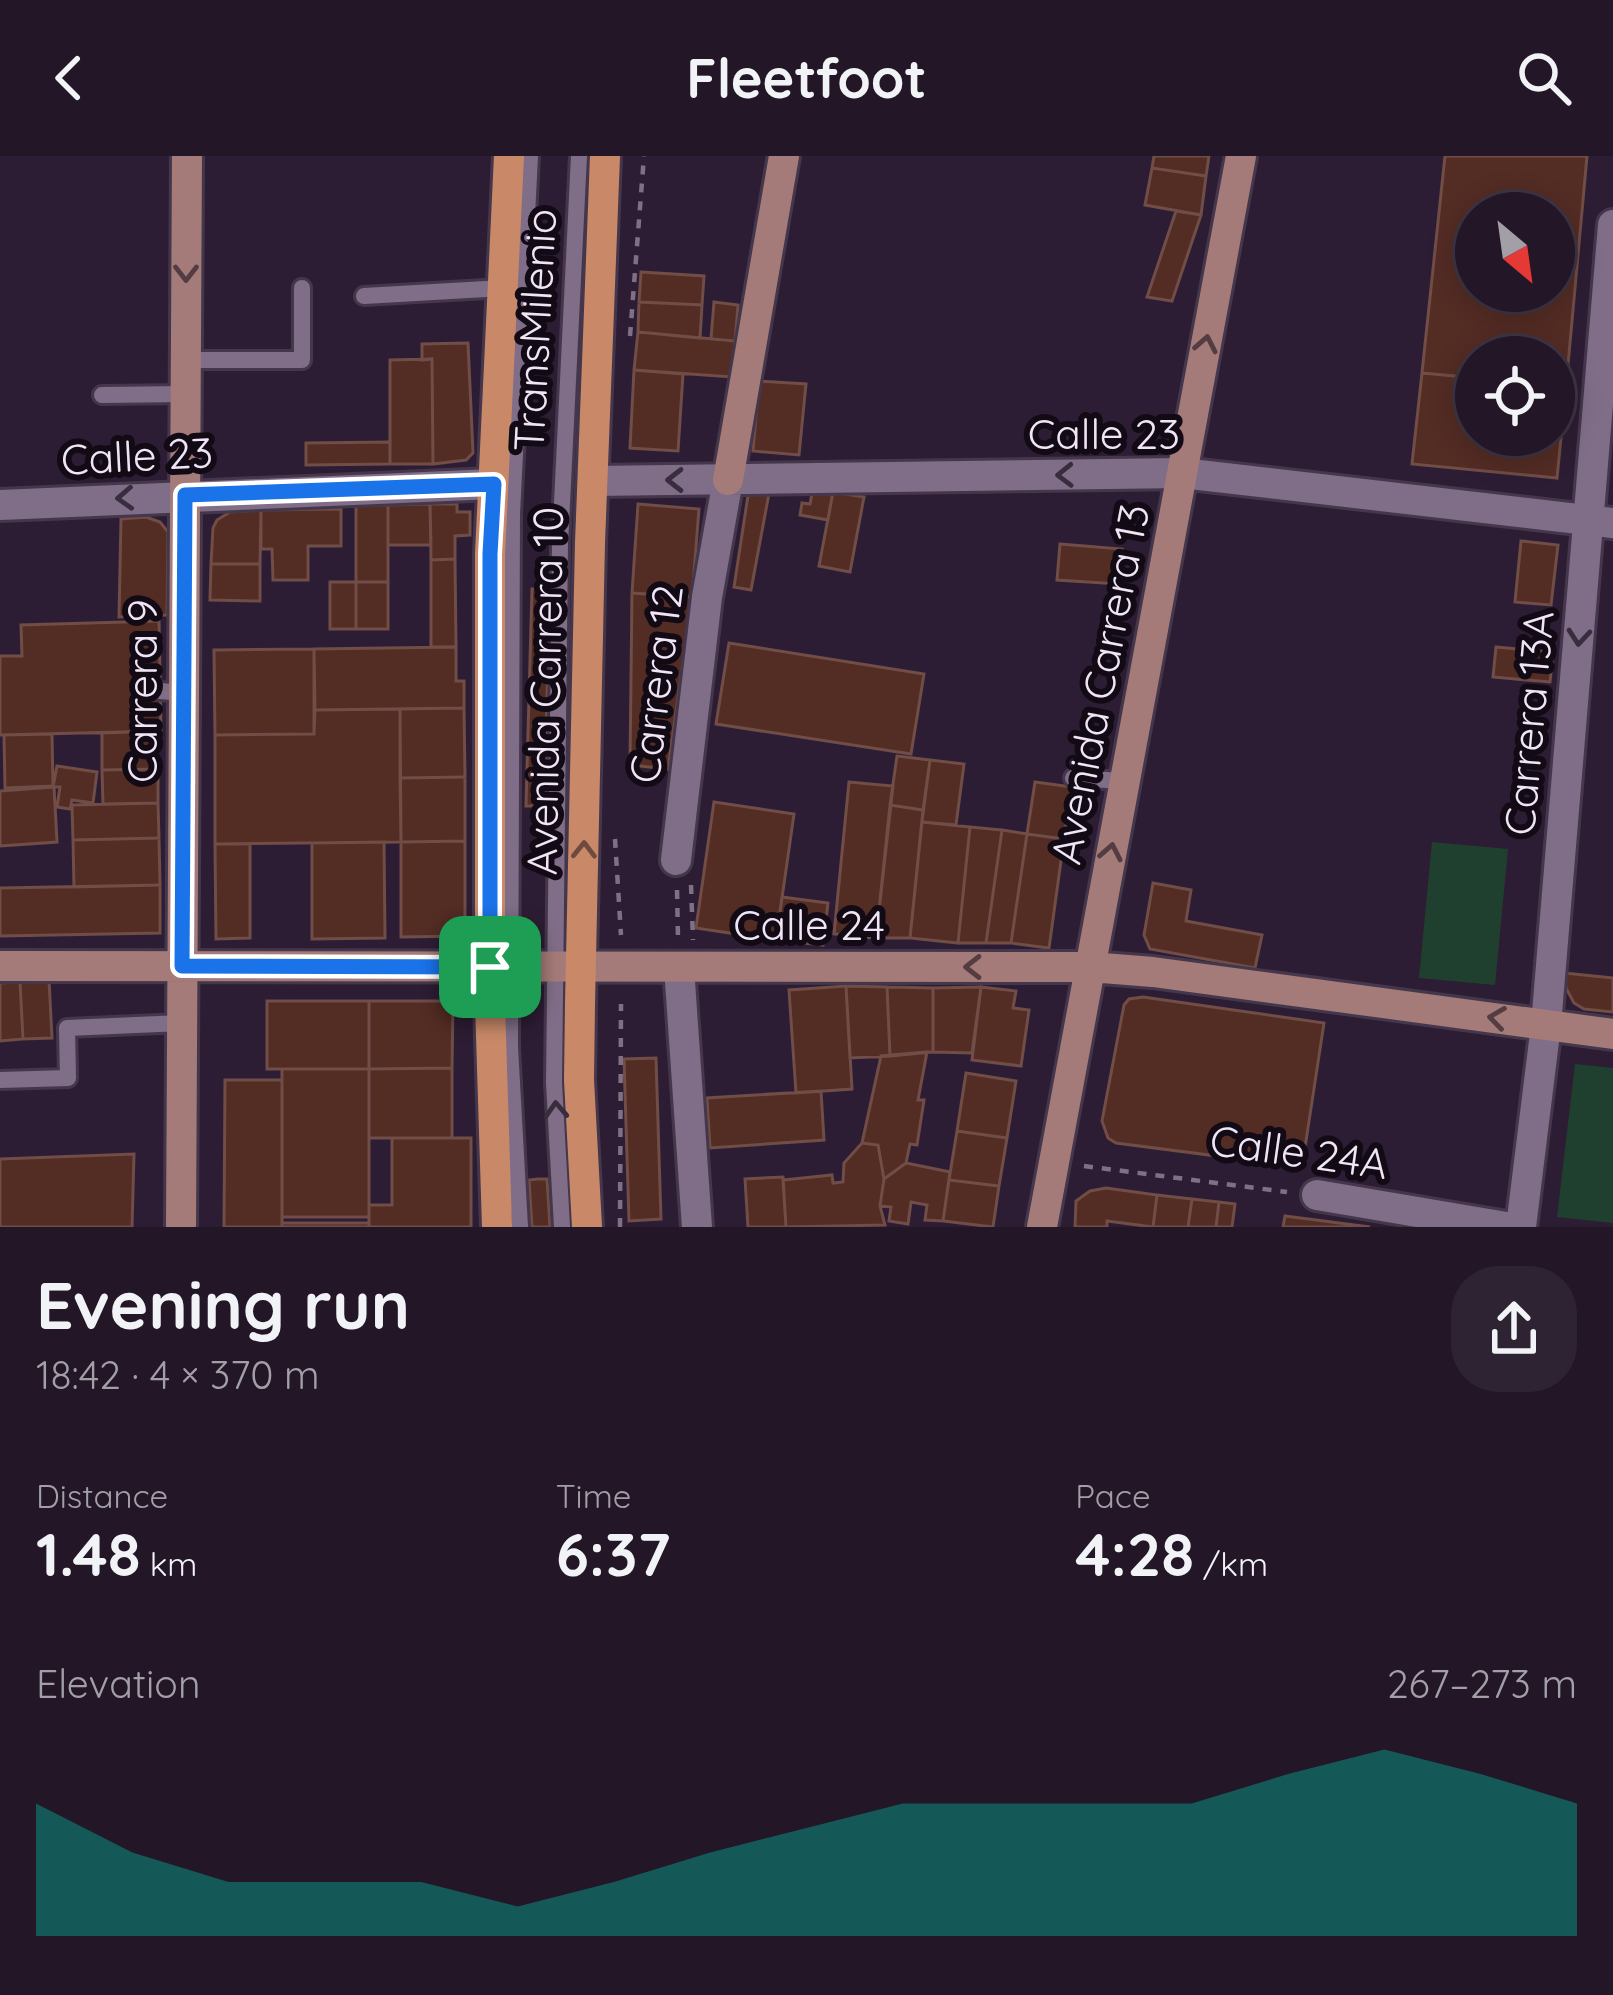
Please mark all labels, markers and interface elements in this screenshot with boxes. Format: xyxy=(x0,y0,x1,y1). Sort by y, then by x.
text: Fleetfoot xyxy=(686,44,927,112)
icon: back xyxy=(36,45,102,111)
icon: search xyxy=(1511,45,1577,111)
north arrow xyxy=(1455,192,1575,312)
map controls xyxy=(1455,192,1575,456)
street label: TransMilenio xyxy=(502,207,567,453)
one-way arrow xyxy=(173,265,199,283)
one-way arrow xyxy=(1192,335,1218,355)
button: locate xyxy=(1455,336,1575,456)
street label: Calle 23 xyxy=(1028,407,1180,460)
street label: Calle 23 xyxy=(60,425,214,486)
one-way arrow xyxy=(1055,462,1073,488)
one-way arrow xyxy=(665,467,683,493)
one-way arrow xyxy=(115,485,134,511)
street label: Avenida Carrera 13 xyxy=(1039,499,1160,868)
street label: Avenida Carrera 10 xyxy=(515,506,574,876)
street label: Carrera 12 xyxy=(617,582,694,786)
street label: Carrera 9 xyxy=(115,599,168,783)
street label: Carrera 13A xyxy=(1492,608,1565,838)
one-way arrow xyxy=(1567,628,1592,647)
one-way arrow xyxy=(570,840,596,859)
one-way arrow xyxy=(1097,842,1123,862)
street label: Calle 24 xyxy=(733,898,885,951)
pin xyxy=(439,916,541,1018)
icon: arrive xyxy=(457,934,523,1000)
one-way arrow xyxy=(963,954,981,980)
one-way arrow xyxy=(1487,1006,1507,1032)
one-way arrow xyxy=(543,1100,569,1119)
street label: Calle 24A xyxy=(1207,1113,1391,1190)
text: Evening run xyxy=(36,1263,410,1346)
button: share xyxy=(1451,1266,1577,1392)
text: 18:42 · 4 × 370 m xyxy=(36,1350,320,1399)
text: Distance xyxy=(36,1475,168,1516)
text: Time xyxy=(556,1475,631,1516)
text: Pace xyxy=(1075,1475,1151,1516)
text: 1.48 xyxy=(36,1516,141,1591)
text: 6:37 xyxy=(556,1516,670,1591)
text: 4:28 xyxy=(1075,1516,1194,1591)
text: km xyxy=(141,1543,197,1584)
text: /km xyxy=(1194,1543,1268,1584)
text: Elevation xyxy=(36,1659,200,1708)
text: 267–273 m xyxy=(1387,1659,1577,1708)

